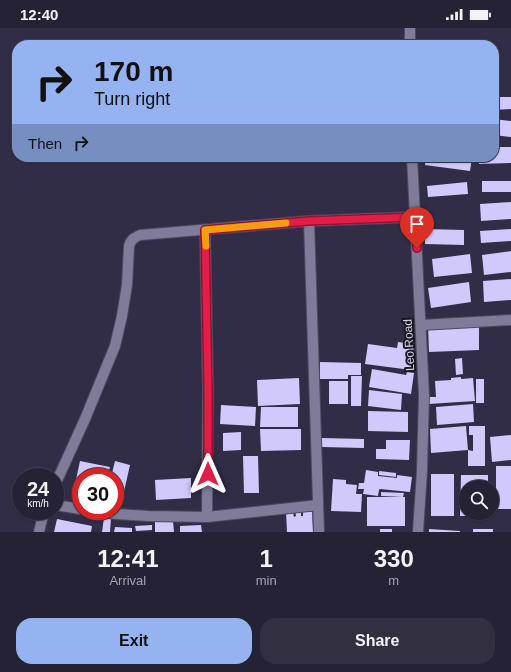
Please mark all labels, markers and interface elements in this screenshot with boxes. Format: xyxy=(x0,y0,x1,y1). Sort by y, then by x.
text: 12:40 xyxy=(20,6,58,23)
icon: right xyxy=(28,56,80,108)
text: 170 m xyxy=(94,56,173,87)
text: Turn right xyxy=(94,89,170,109)
icon: right xyxy=(70,132,92,154)
text: Then xyxy=(28,135,62,152)
pin xyxy=(400,207,434,248)
icon: arrive xyxy=(406,213,428,235)
street label: Leo Road xyxy=(401,319,417,371)
position arrow xyxy=(187,453,229,495)
speed limit sign: 30 xyxy=(72,468,124,520)
text: 24 xyxy=(27,478,49,500)
map controls xyxy=(459,480,499,520)
button: search xyxy=(459,480,499,520)
text: km/h xyxy=(27,498,49,509)
text: 12:41 xyxy=(97,545,159,572)
text: 1 xyxy=(259,545,273,572)
text: 330 xyxy=(374,545,414,572)
text: Arrival xyxy=(109,573,146,588)
text: min xyxy=(256,573,277,588)
text: m xyxy=(388,573,399,588)
button: Exit xyxy=(16,618,252,664)
button: Share xyxy=(260,618,495,664)

